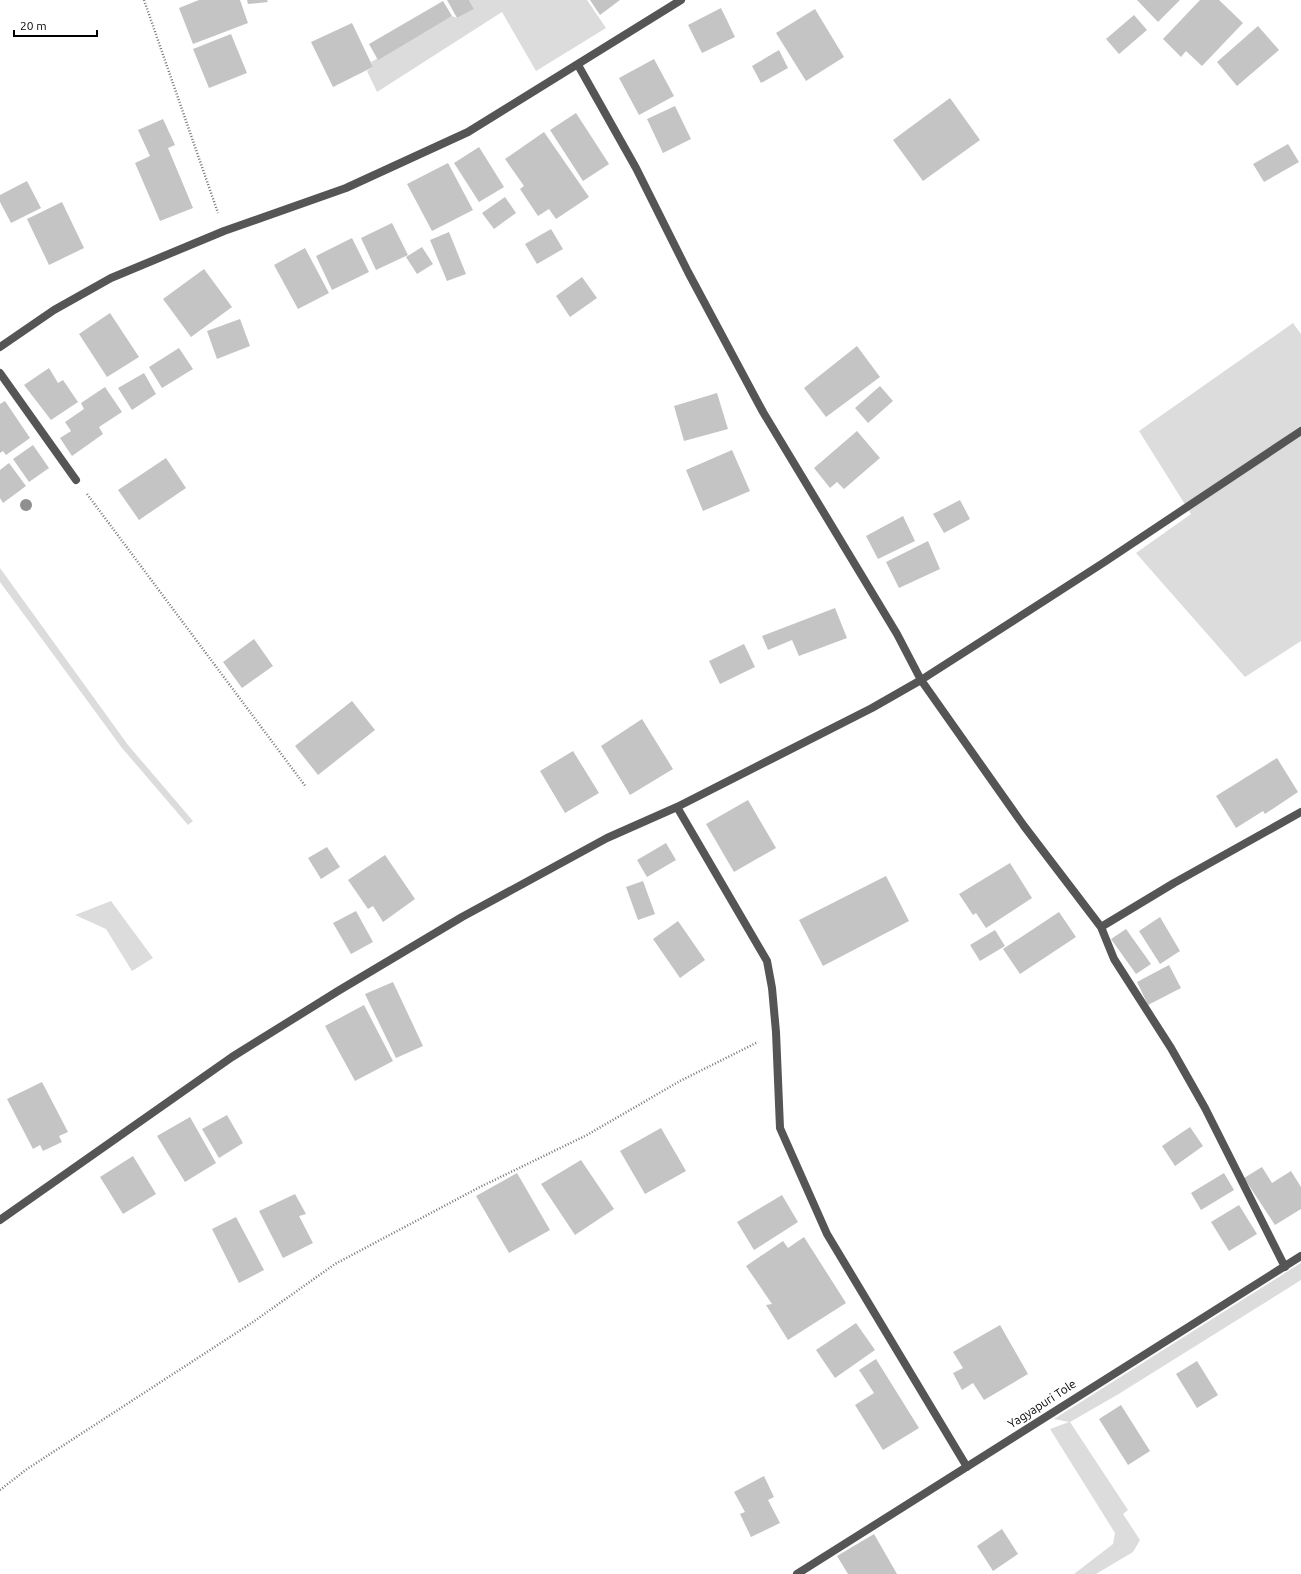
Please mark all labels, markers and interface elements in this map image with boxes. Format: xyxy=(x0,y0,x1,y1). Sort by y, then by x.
scale bar xyxy=(14,12,97,38)
text: 20 m xyxy=(20,19,47,32)
street label: Yagyapuri Tole xyxy=(1005,1377,1078,1430)

